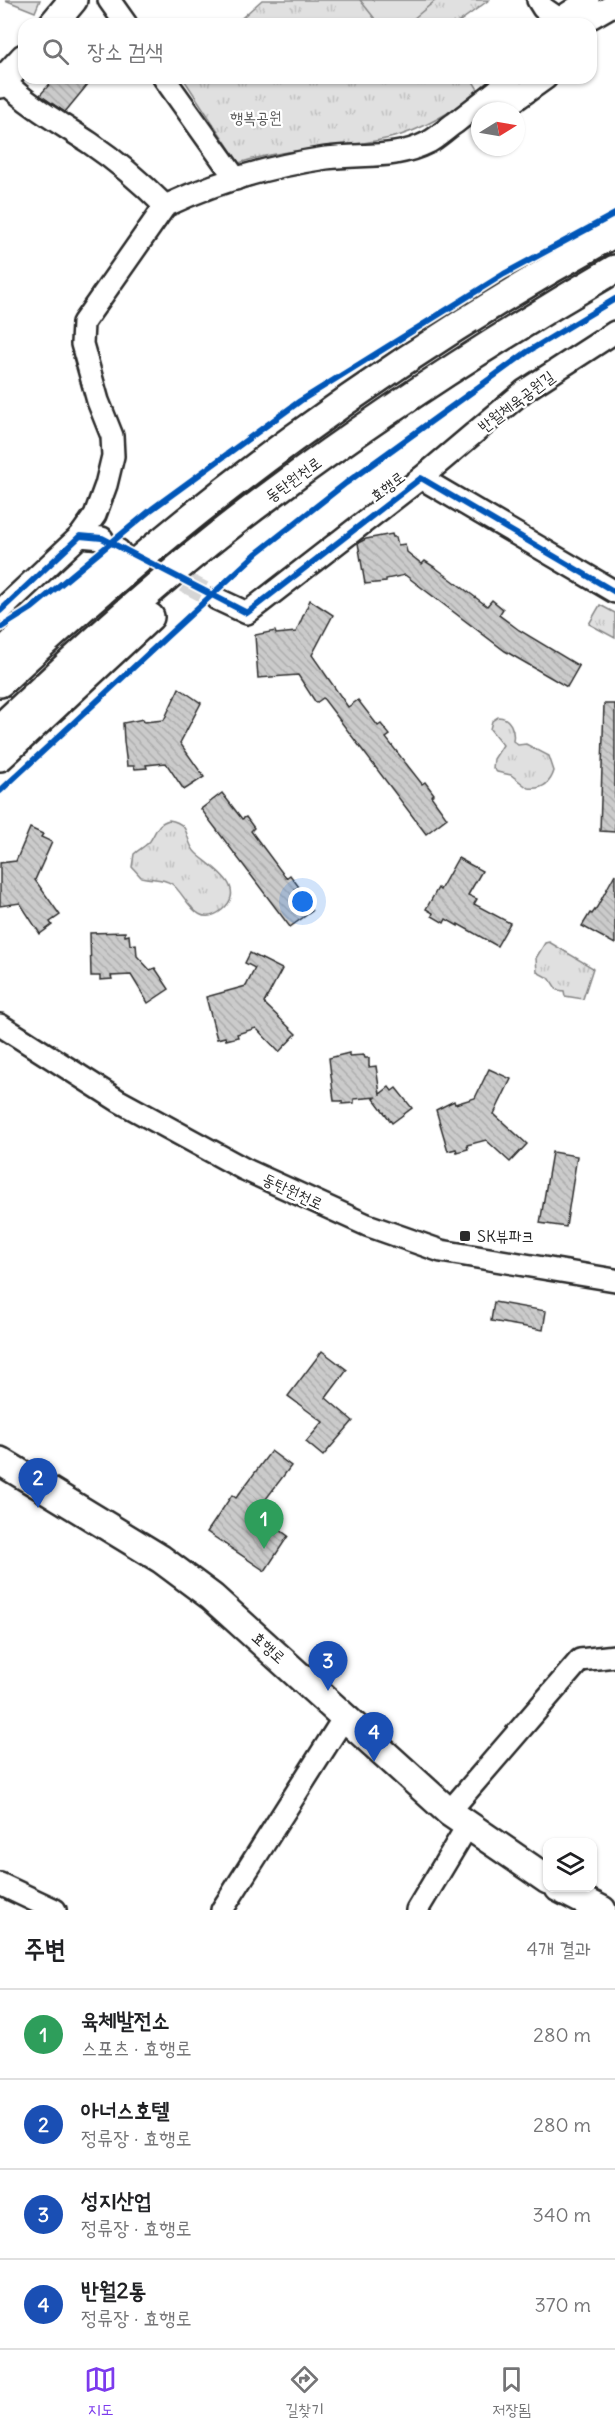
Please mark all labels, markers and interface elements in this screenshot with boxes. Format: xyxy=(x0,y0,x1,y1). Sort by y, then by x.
search box xyxy=(18,18,597,84)
icon: search xyxy=(39,35,72,68)
text: 장소 검색 xyxy=(87,37,163,65)
north arrow xyxy=(471,102,525,156)
park label: 행복공원 xyxy=(230,107,282,127)
street label: 반월체육공원길 xyxy=(474,366,558,436)
street label: 동탄원천로 xyxy=(261,452,325,506)
street label: 효행로 xyxy=(366,466,408,506)
your location xyxy=(288,887,317,916)
street label: 동탄원천로 xyxy=(260,1168,326,1214)
place label: SK뷰파크 xyxy=(477,1226,534,1246)
marker: SK뷰파크 xyxy=(458,1229,472,1243)
pin: 2 xyxy=(18,1458,57,1508)
pin: 1 xyxy=(244,1500,284,1549)
street label: 효행로 xyxy=(248,1627,290,1667)
pin: 3 xyxy=(308,1642,348,1691)
pin: 4 xyxy=(354,1712,394,1762)
map controls xyxy=(543,1838,597,1892)
button: layers xyxy=(543,1838,597,1892)
text: 주변 xyxy=(24,1932,66,1965)
text: 4개 결과 xyxy=(526,1936,591,1961)
text: 육체발전소 xyxy=(81,2006,170,2034)
text: 1 xyxy=(40,2022,47,2047)
text: 280 m xyxy=(533,2022,591,2047)
text: 스포츠 · 효행로 xyxy=(81,2035,192,2060)
text: 아너스호텔 xyxy=(81,2096,170,2124)
text: 2 xyxy=(38,2112,49,2137)
text: 280 m xyxy=(533,2112,591,2137)
text: 정류장 · 효행로 xyxy=(81,2125,192,2150)
text: 성지산업 xyxy=(81,2186,152,2214)
text: 3 xyxy=(38,2202,49,2227)
text: 340 m xyxy=(533,2202,591,2227)
text: 정류장 · 효행로 xyxy=(81,2215,192,2240)
text: 반월2통 xyxy=(81,2276,146,2304)
text: 4 xyxy=(38,2292,49,2317)
text: 370 m xyxy=(534,2292,591,2317)
text: 정류장 · 효행로 xyxy=(81,2305,192,2330)
tab: 지도 xyxy=(84,2363,117,2420)
tab: 길찾기 xyxy=(285,2363,324,2420)
tab: 저장됨 xyxy=(492,2363,531,2420)

